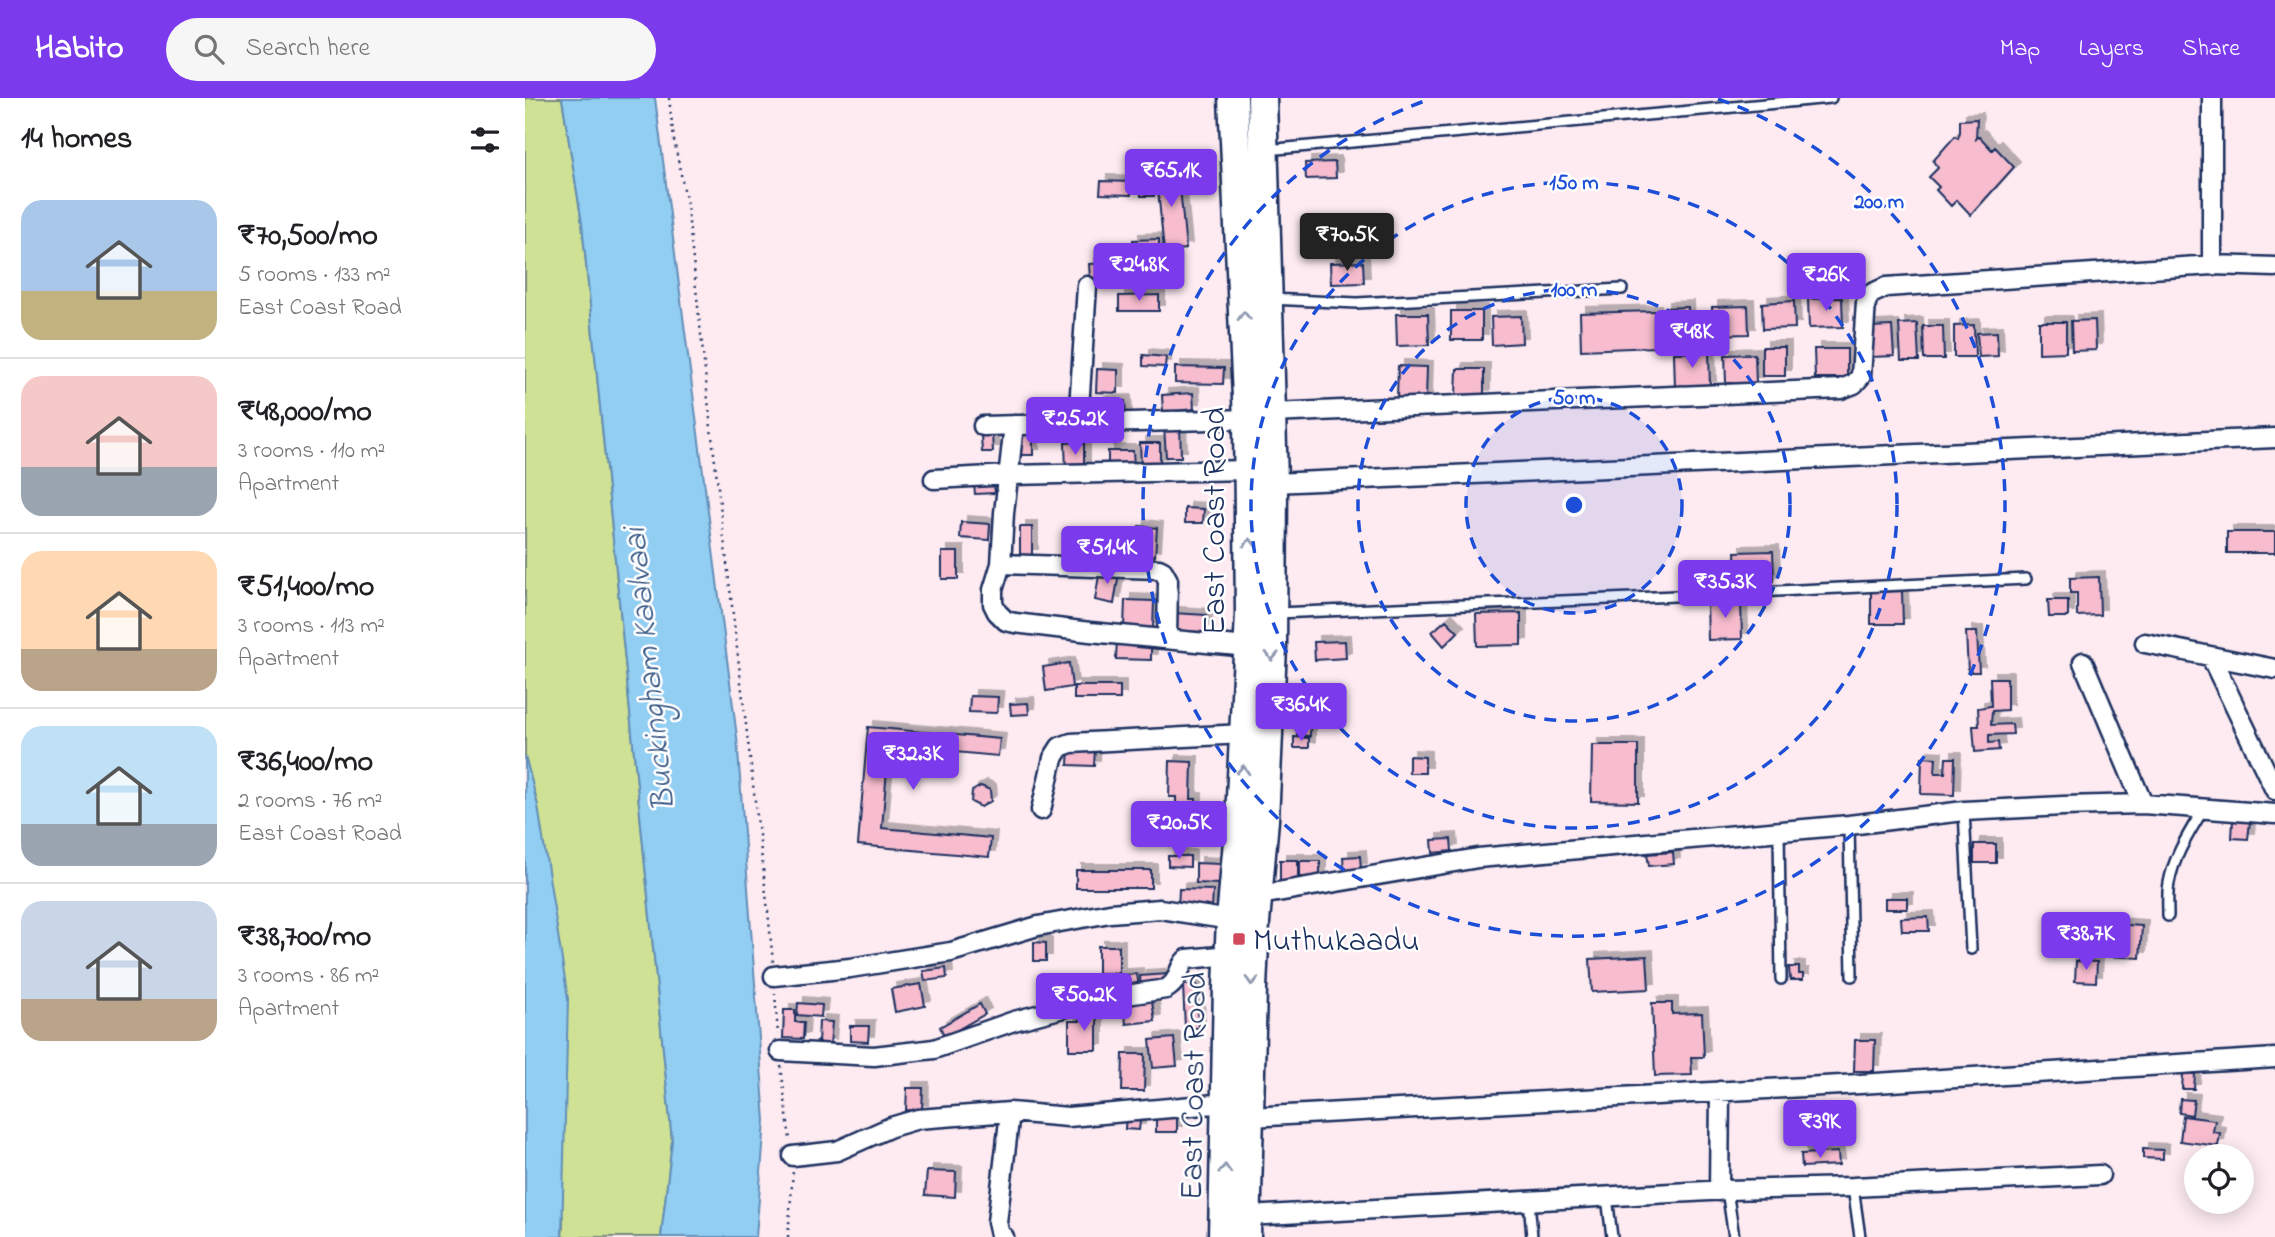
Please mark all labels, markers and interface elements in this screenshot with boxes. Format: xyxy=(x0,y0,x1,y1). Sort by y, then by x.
search box xyxy=(166,18,656,81)
text: Habito xyxy=(35,25,124,73)
icon: search xyxy=(190,30,228,68)
text: Search here xyxy=(246,30,370,68)
text: Map xyxy=(2000,32,2040,67)
text: Layers xyxy=(2078,32,2144,67)
text: Share xyxy=(2182,32,2240,67)
text: 14 homes xyxy=(21,118,132,162)
icon: filters xyxy=(466,121,504,159)
pin: ₹65.1K xyxy=(1114,150,1228,209)
text: ₹65.1K xyxy=(1141,155,1201,188)
text: 150 m xyxy=(1549,169,1599,199)
text: 200 m xyxy=(1853,188,1904,218)
pin: ₹70.5K xyxy=(1290,214,1404,273)
text: ₹70,500/mo xyxy=(238,215,378,259)
text: ₹70.5K xyxy=(1316,219,1378,252)
icon: home xyxy=(77,228,161,312)
pin: ₹24.8K xyxy=(1082,244,1196,303)
text: ₹24.8K xyxy=(1109,249,1169,282)
pin: ₹26K xyxy=(1785,254,1867,313)
text: 5 rooms · 133 m² xyxy=(238,259,391,292)
text: ₹26K xyxy=(1803,259,1849,292)
text: 100 m xyxy=(1551,276,1597,306)
text: East Coast Road xyxy=(238,292,402,325)
one-way arrow xyxy=(1236,310,1251,321)
pin: ₹48K xyxy=(1651,310,1733,370)
text: ₹48K xyxy=(1670,316,1714,349)
text: 50 m xyxy=(1553,384,1595,414)
text: ₹48,000/mo xyxy=(238,391,372,435)
pin: ₹25.2K xyxy=(1018,398,1132,457)
text: ₹25.2K xyxy=(1042,403,1108,436)
icon: home xyxy=(77,404,161,488)
street label: East Coast Road xyxy=(1193,407,1240,635)
text: 3 rooms · 110 m² xyxy=(238,435,385,468)
text: Apartment xyxy=(238,468,339,501)
centre of rings xyxy=(1562,493,1586,517)
water label: Buckingham Kaalvaai xyxy=(612,522,691,814)
pin: ₹51.4K xyxy=(1050,526,1164,586)
text: ₹51.4K xyxy=(1077,532,1137,565)
one-way arrow xyxy=(1242,537,1258,548)
pin: ₹35.3K xyxy=(1668,560,1782,620)
text: ₹51,400/mo xyxy=(238,566,374,610)
text: ₹35.3K xyxy=(1694,566,1756,599)
icon: home xyxy=(77,579,161,663)
text: 3 rooms · 113 m² xyxy=(238,610,385,643)
text: Apartment xyxy=(238,643,339,676)
one-way arrow xyxy=(1264,651,1279,662)
pin: ₹36.4K xyxy=(1244,684,1358,743)
text: ₹36.4K xyxy=(1272,689,1330,722)
pin: ₹32.3K xyxy=(856,732,970,792)
text: ₹32.3K xyxy=(883,738,943,771)
text: ₹36,400/mo xyxy=(238,741,373,785)
icon: home xyxy=(77,754,161,838)
one-way arrow xyxy=(1235,765,1250,776)
text: 2 rooms · 76 m² xyxy=(238,785,382,818)
pin: ₹20.5K xyxy=(1122,802,1236,861)
text: ₹20.5K xyxy=(1147,807,1211,840)
text: East Coast Road xyxy=(238,818,402,851)
pin: ₹38.7K xyxy=(2029,912,2143,972)
text: ₹38,700/mo xyxy=(238,916,371,960)
text: ₹38.7K xyxy=(2057,918,2115,951)
place label: Muthukaadu xyxy=(1253,919,1420,966)
icon: home xyxy=(77,929,161,1013)
marker: Muthukaadu xyxy=(1231,931,1247,947)
text: 3 rooms · 86 m² xyxy=(238,960,379,993)
street label: East Coast Road xyxy=(1170,972,1221,1200)
pin: ₹50.2K xyxy=(1027,974,1141,1033)
one-way arrow xyxy=(1245,976,1260,987)
text: ₹50.2K xyxy=(1052,979,1116,1012)
text: Apartment xyxy=(238,993,339,1026)
pin: ₹39K xyxy=(1779,1100,1861,1160)
text: ₹39K xyxy=(1799,1106,1841,1139)
map controls xyxy=(2184,1144,2254,1214)
button: locate xyxy=(2184,1144,2254,1214)
one-way arrow xyxy=(1217,1163,1233,1174)

